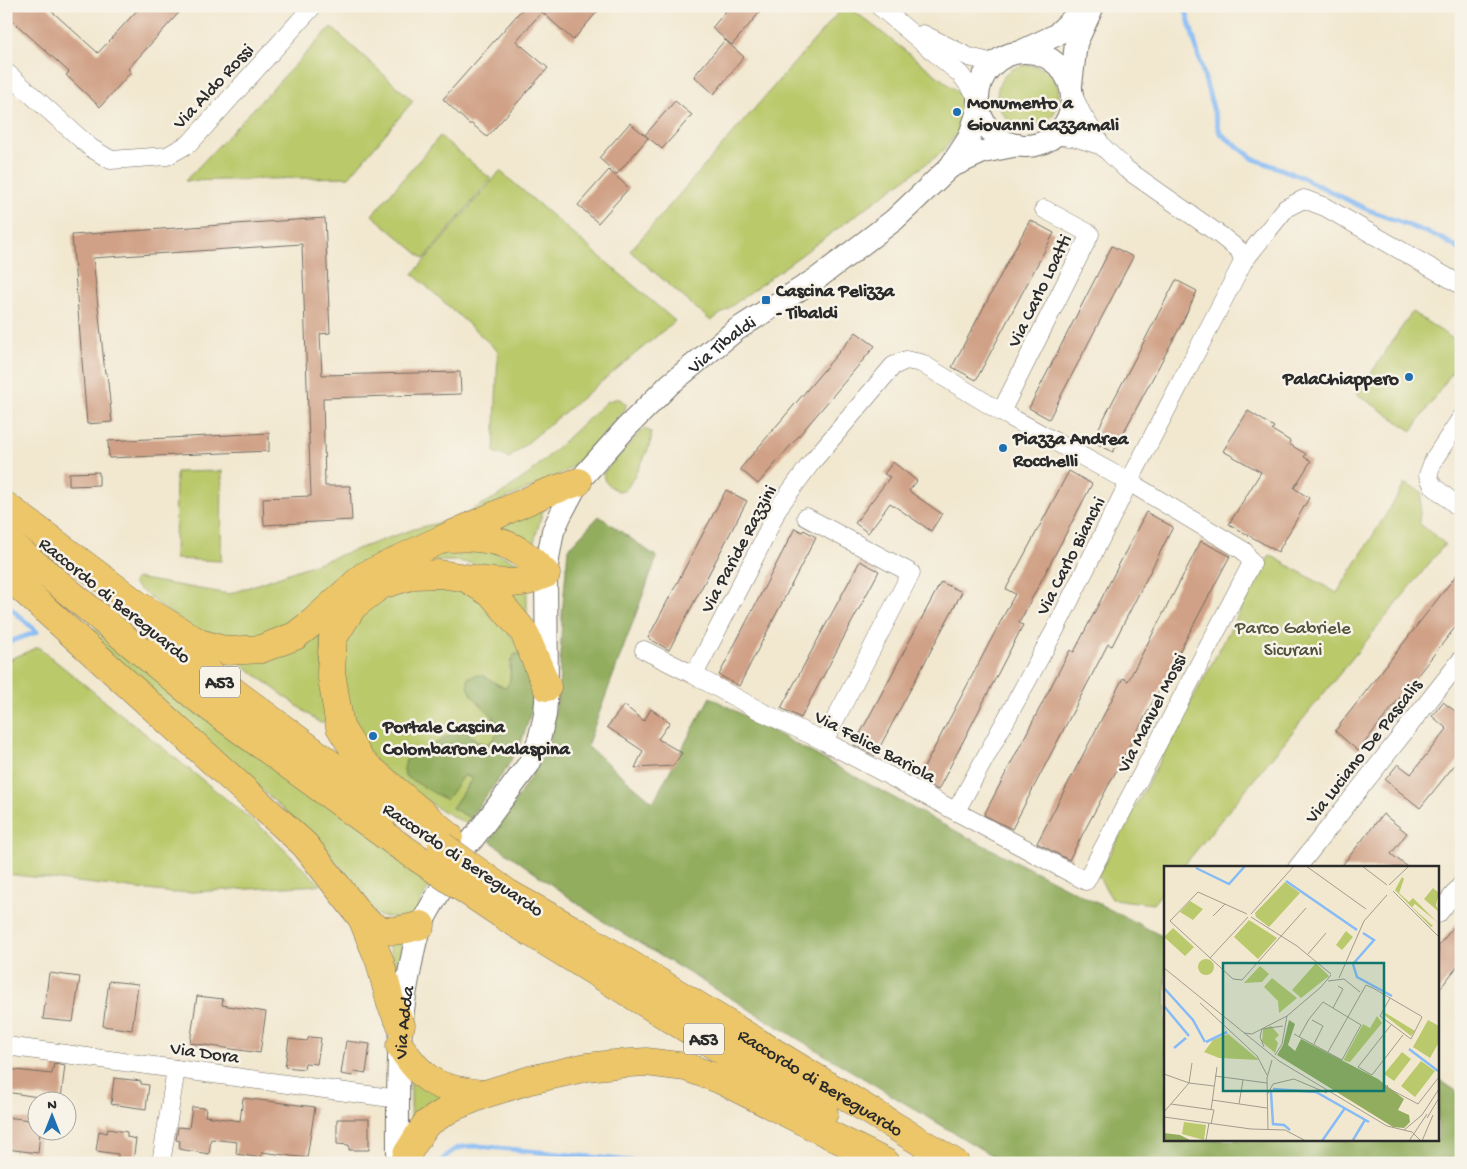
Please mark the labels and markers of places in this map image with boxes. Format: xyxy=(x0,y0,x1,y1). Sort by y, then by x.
place label: Monumento a Giovanni Cazzamali xyxy=(967,93,1119,138)
marker: Monumento a Giovanni Cazzamali xyxy=(951,106,963,118)
place label: Cascina Pelizza - Tibaldi xyxy=(775,281,896,326)
marker: Cascina Pelizza - Tibaldi xyxy=(760,294,772,306)
place label: PalaChiappero xyxy=(1282,369,1399,392)
marker: PalaChiappero xyxy=(1403,371,1415,383)
place label: Piazza Andrea Rocchelli xyxy=(1012,429,1130,474)
marker: Piazza Andrea Rocchelli xyxy=(997,442,1009,454)
place label: Portale Cascina Colombarone Malaspina xyxy=(382,717,571,762)
marker: Portale Cascina Colombarone Malaspina xyxy=(367,730,379,742)

